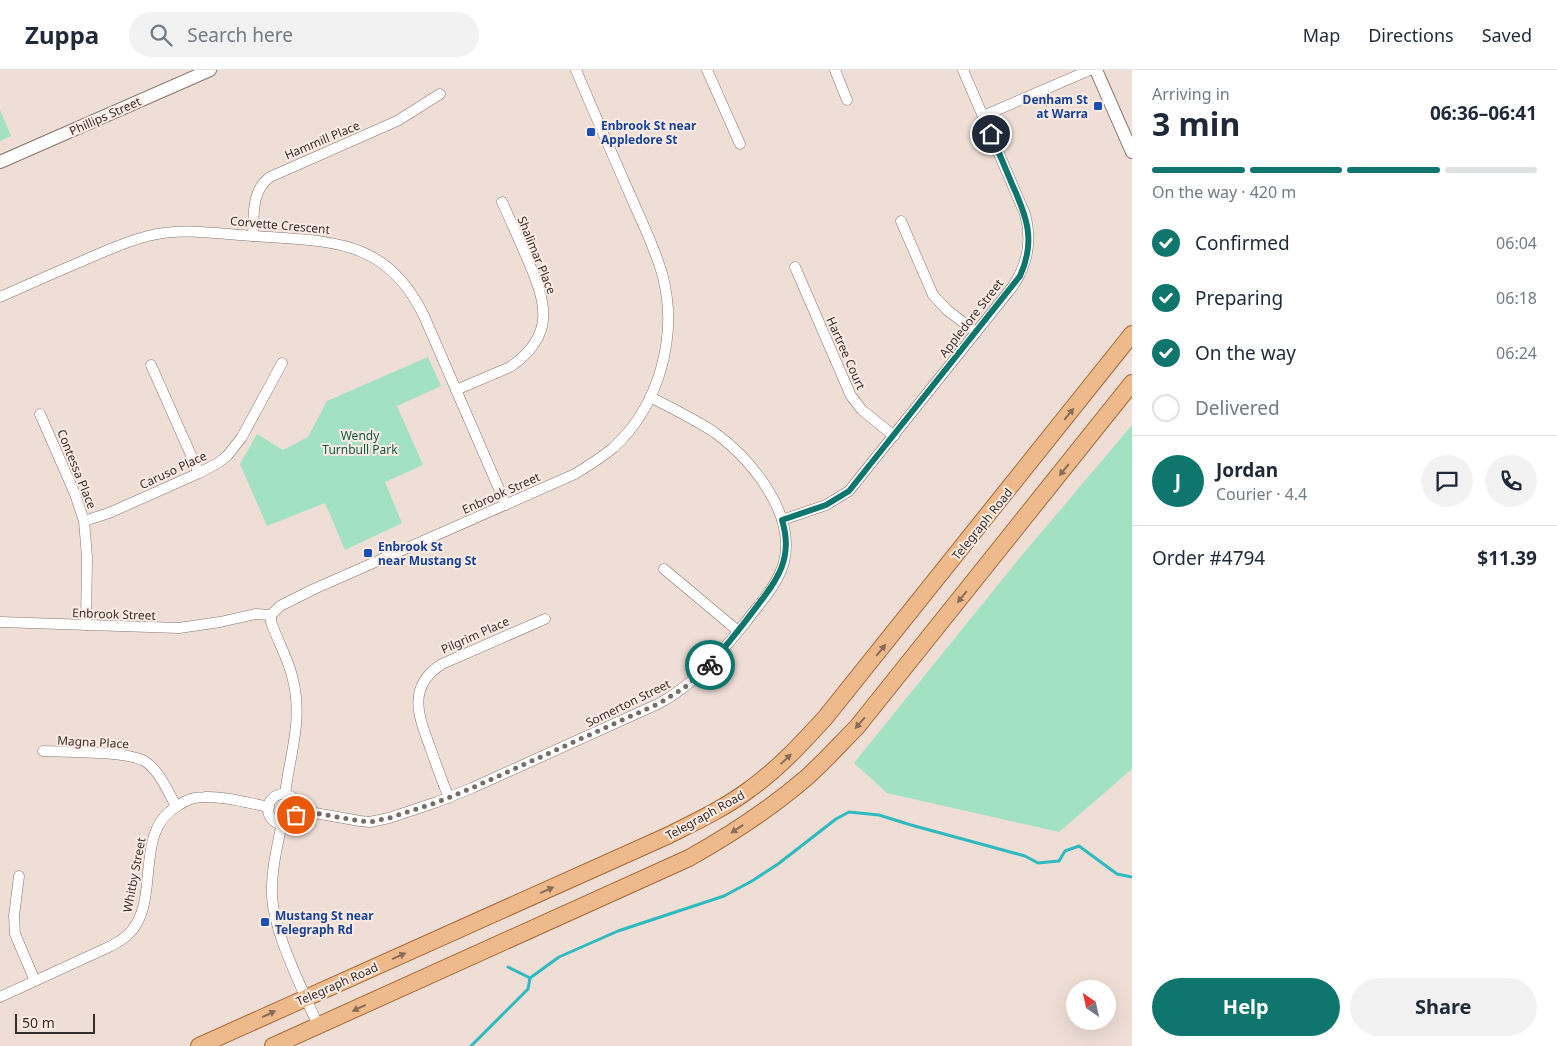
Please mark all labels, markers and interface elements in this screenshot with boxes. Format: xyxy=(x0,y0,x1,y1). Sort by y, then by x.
search box xyxy=(129,12,479,57)
text: Zuppa xyxy=(25,18,99,51)
icon: search xyxy=(147,21,175,49)
text: Search here xyxy=(187,22,293,48)
text: Map xyxy=(1303,23,1340,47)
text: Directions xyxy=(1368,23,1454,47)
text: Saved xyxy=(1482,23,1532,47)
text: Arriving in xyxy=(1152,83,1230,105)
place label: Denham St at Warra xyxy=(1023,91,1088,122)
street label: Phillips Street xyxy=(66,92,144,139)
marker: Denham St at Warra xyxy=(1092,100,1104,112)
text: 06:36–06:41 xyxy=(1430,100,1537,126)
text: 3 min xyxy=(1152,102,1240,145)
pin xyxy=(970,113,1012,155)
street label: Hammill Place xyxy=(282,116,362,163)
place label: Enbrook St near Appledore St xyxy=(601,117,697,148)
icon: home xyxy=(977,120,1005,148)
marker: Enbrook St near Appledore St xyxy=(585,126,597,138)
text: On the way · 420 m xyxy=(1152,181,1296,203)
street label: Corvette Crescent xyxy=(229,212,331,238)
street label: Shalimar Place xyxy=(514,214,560,297)
icon: check xyxy=(1152,229,1180,257)
text: Confirmed xyxy=(1195,230,1290,256)
text: 06:04 xyxy=(1496,232,1537,254)
street label: Appledore Street xyxy=(935,275,1007,361)
icon: check xyxy=(1152,284,1180,312)
text: Preparing xyxy=(1195,285,1283,311)
text: 06:18 xyxy=(1496,287,1537,309)
street label: Hartree Court xyxy=(822,314,870,393)
icon: check xyxy=(1152,339,1180,367)
text: On the way xyxy=(1195,340,1296,366)
text: 06:24 xyxy=(1496,342,1537,364)
text: Delivered xyxy=(1195,395,1280,421)
one-way arrow xyxy=(1064,407,1075,420)
street label: Contessa Place xyxy=(53,427,101,511)
park label: Wendy Turnbull Park xyxy=(322,427,398,458)
street label: Caruso Place xyxy=(137,447,210,493)
button: chat xyxy=(1421,455,1473,507)
button: phone xyxy=(1485,455,1537,507)
text: Jordan xyxy=(1216,457,1278,483)
one-way arrow xyxy=(1058,463,1069,476)
street label: Enbrook Street xyxy=(459,468,543,518)
text: J xyxy=(1175,468,1181,494)
text: Courier · 4.4 xyxy=(1216,483,1307,505)
street label: Telegraph Road xyxy=(948,484,1016,564)
place label: Enbrook St near Mustang St xyxy=(378,538,477,569)
text: Order #4794 xyxy=(1152,545,1265,571)
text: $11.39 xyxy=(1477,545,1537,571)
marker: Enbrook St near Mustang St xyxy=(362,547,374,559)
one-way arrow xyxy=(957,590,968,603)
street label: Enbrook Street xyxy=(72,604,157,624)
street label: Pilgrim Place xyxy=(438,612,512,658)
courier xyxy=(685,640,735,690)
one-way arrow xyxy=(875,644,886,657)
icon: bike xyxy=(696,651,724,679)
street label: Somerton Street xyxy=(583,675,674,731)
one-way arrow xyxy=(854,717,866,729)
street label: Magna Place xyxy=(57,732,130,752)
one-way arrow xyxy=(779,753,791,765)
street label: Telegraph Road xyxy=(662,786,748,844)
pin xyxy=(275,794,317,836)
icon: bag xyxy=(282,801,310,829)
one-way arrow xyxy=(730,824,744,834)
street label: Whitby Street xyxy=(118,835,150,914)
one-way arrow xyxy=(540,885,554,893)
place label: Mustang St near Telegraph Rd xyxy=(275,907,374,938)
marker: Mustang St near Telegraph Rd xyxy=(259,916,271,928)
one-way arrow xyxy=(392,952,406,960)
street label: Telegraph Road xyxy=(293,958,381,1010)
button: Help xyxy=(1152,978,1340,1036)
button: Share xyxy=(1350,978,1537,1036)
north arrow xyxy=(1066,980,1116,1030)
map controls xyxy=(1066,980,1116,1030)
one-way arrow xyxy=(352,1004,366,1012)
one-way arrow xyxy=(262,1010,276,1018)
scale bar xyxy=(15,1011,95,1034)
text: 50 m xyxy=(22,1013,55,1032)

